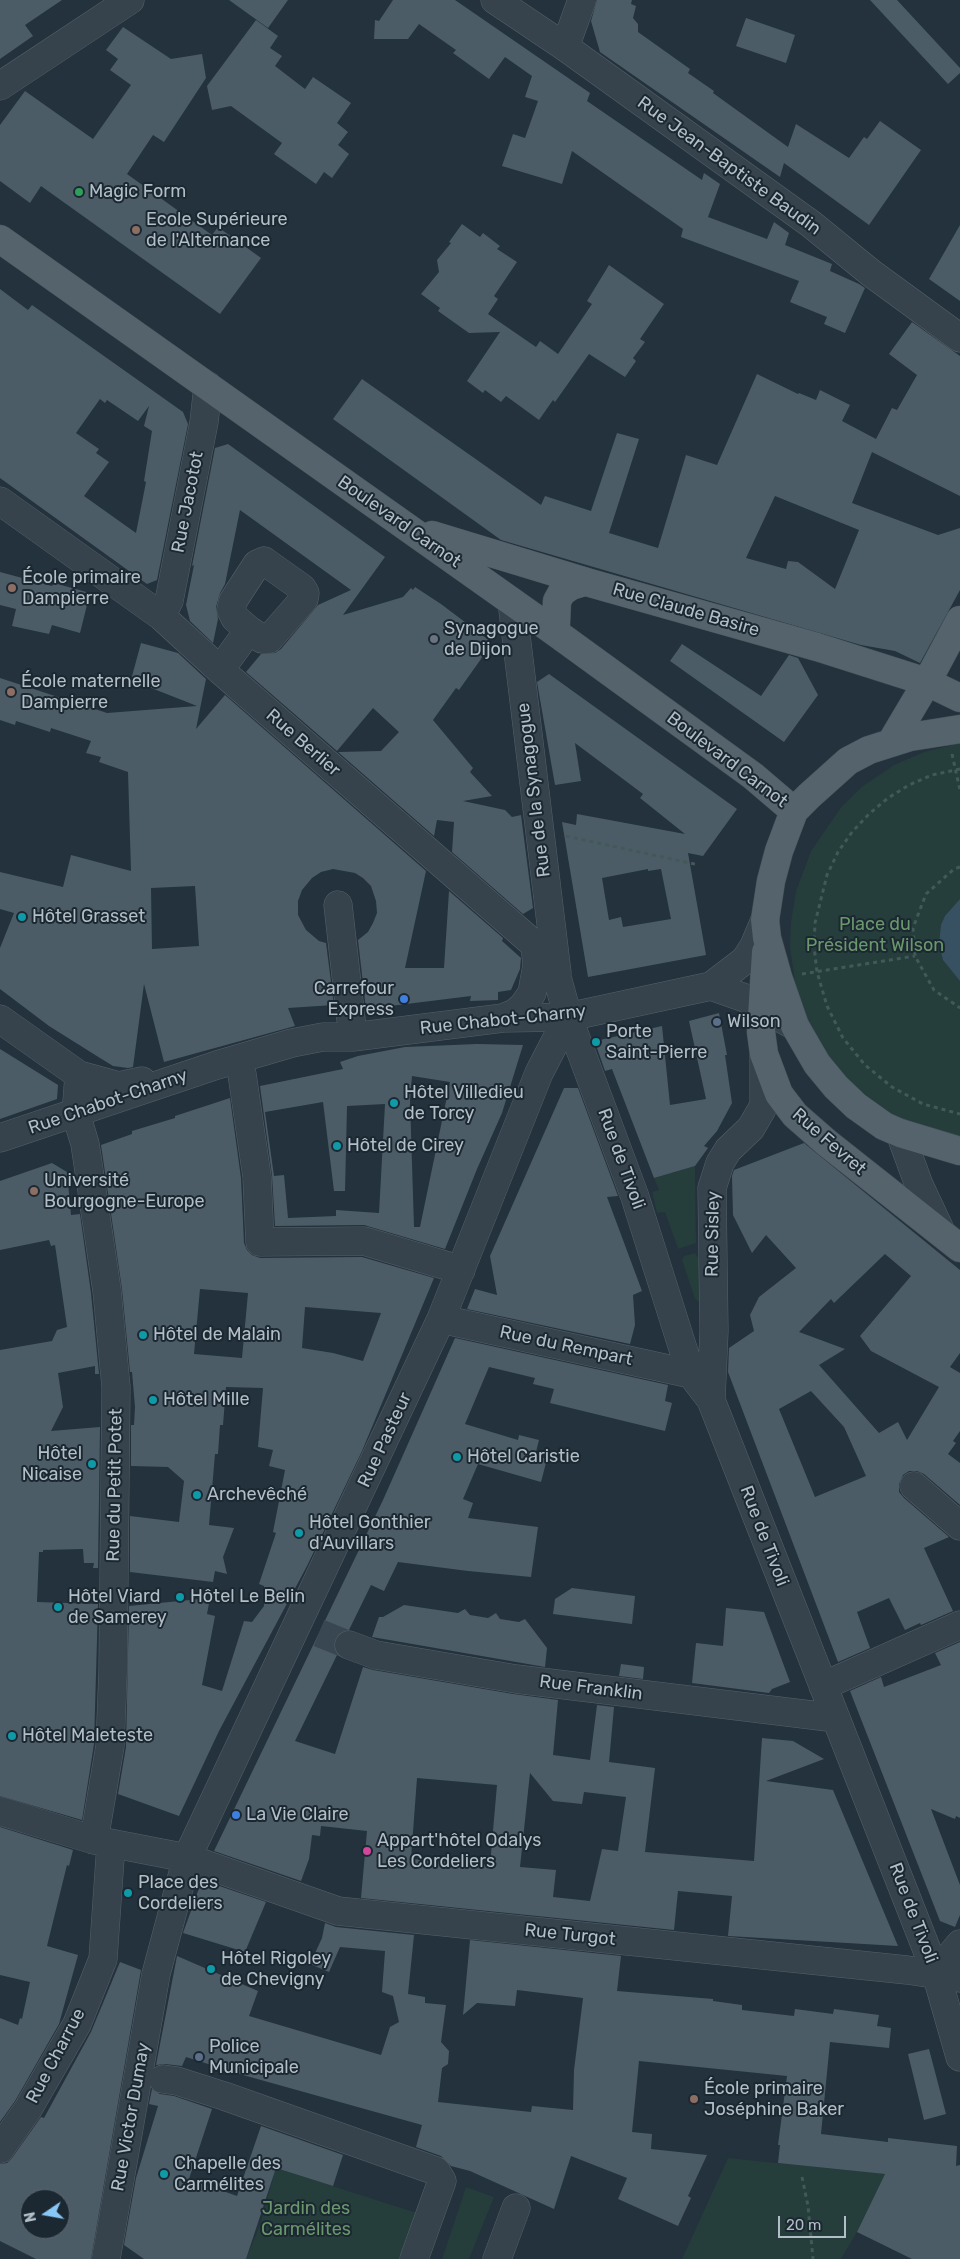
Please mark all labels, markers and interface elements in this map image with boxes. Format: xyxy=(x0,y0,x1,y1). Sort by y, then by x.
street label: Rue Jean-Baptiste Baudin xyxy=(633,92,825,240)
place label: Magic Form xyxy=(89,181,186,203)
marker: Magic Form xyxy=(73,186,85,198)
place label: Ecole Supérieure de l'Alternance xyxy=(146,209,288,252)
marker: Ecole Supérieure de l'Alternance xyxy=(130,224,142,236)
street label: Rue Jacotot xyxy=(168,449,208,555)
street label: Boulevard Carnot xyxy=(333,471,465,573)
place label: École primaire Dampierre xyxy=(22,567,141,610)
street label: Rue Claude Basire xyxy=(610,579,762,641)
marker: École primaire Dampierre xyxy=(6,582,18,594)
place label: Synagogue de Dijon xyxy=(444,618,539,660)
marker: Synagogue de Dijon xyxy=(428,633,440,645)
place label: École maternelle Dampierre xyxy=(21,671,161,714)
marker: École maternelle Dampierre xyxy=(5,686,17,698)
street label: Rue de la Synagogue xyxy=(513,701,555,879)
street label: Rue Berlier xyxy=(261,705,345,781)
street label: Boulevard Carnot xyxy=(662,708,792,812)
place label: Hôtel Grasset xyxy=(32,906,145,928)
marker: Hôtel Grasset xyxy=(16,911,28,923)
park label: Place du Président Wilson xyxy=(806,914,944,956)
place label: Carrefour Express xyxy=(314,978,394,1021)
marker: Carrefour Express xyxy=(398,993,410,1005)
street label: Rue Chabot-Charny xyxy=(419,1001,587,1039)
place label: Wilson xyxy=(727,1011,781,1033)
marker: Wilson xyxy=(711,1016,723,1028)
place label: Porte Saint-Pierre xyxy=(606,1021,707,1064)
marker: Porte Saint-Pierre xyxy=(590,1036,602,1048)
street label: Rue Chabot-Charny xyxy=(26,1065,190,1139)
place label: Hôtel Villedieu de Torcy xyxy=(404,1082,524,1124)
marker: Hôtel Villedieu de Torcy xyxy=(388,1097,400,1109)
street label: Rue Fevret xyxy=(788,1104,870,1180)
street label: Rue de Tivoli xyxy=(593,1106,649,1212)
place label: Hôtel de Cirey xyxy=(347,1135,464,1157)
marker: Hôtel de Cirey xyxy=(331,1140,343,1152)
place label: Université Bourgogne-Europe xyxy=(44,1170,205,1212)
marker: Université Bourgogne-Europe xyxy=(28,1185,40,1197)
street label: Rue Sisley xyxy=(701,1191,725,1277)
street label: Rue du Rempart xyxy=(498,1321,634,1371)
place label: Hôtel de Malain xyxy=(153,1324,281,1346)
marker: Hôtel de Malain xyxy=(137,1329,149,1341)
place label: Hôtel Mille xyxy=(163,1389,249,1411)
street label: Rue Pasteur xyxy=(354,1389,416,1491)
marker: Hôtel Mille xyxy=(147,1394,159,1406)
street label: Rue du Petit Potet xyxy=(103,1408,127,1562)
place label: Hôtel Nicaise xyxy=(22,1443,82,1486)
place label: Hôtel Caristie xyxy=(467,1446,580,1468)
marker: Hôtel Caristie xyxy=(451,1451,463,1463)
marker: Hôtel Nicaise xyxy=(86,1458,98,1470)
street label: Rue de Tivoli xyxy=(735,1483,793,1589)
place label: Archevêché xyxy=(207,1484,307,1506)
marker: Archevêché xyxy=(191,1489,203,1501)
place label: Hôtel Gonthier d'Auvillars xyxy=(309,1512,431,1555)
marker: Hôtel Gonthier d'Auvillars xyxy=(293,1527,305,1539)
place label: Hôtel Viard de Samerey xyxy=(68,1586,167,1628)
place label: Hôtel Le Belin xyxy=(190,1586,305,1608)
marker: Hôtel Le Belin xyxy=(174,1591,186,1603)
marker: Hôtel Viard de Samerey xyxy=(52,1601,64,1613)
street label: Rue Franklin xyxy=(538,1671,644,1705)
place label: Hôtel Maleteste xyxy=(22,1725,153,1747)
marker: Hôtel Maleteste xyxy=(6,1730,18,1742)
place label: La Vie Claire xyxy=(246,1804,348,1826)
marker: La Vie Claire xyxy=(230,1809,242,1821)
place label: Appart'hôtel Odalys Les Cordeliers xyxy=(377,1830,541,1872)
marker: Appart'hôtel Odalys Les Cordeliers xyxy=(361,1845,373,1857)
street label: Rue de Tivoli xyxy=(884,1860,942,1966)
place label: Place des Cordeliers xyxy=(138,1872,223,1915)
marker: Place des Cordeliers xyxy=(122,1887,134,1899)
street label: Rue Turgot xyxy=(523,1919,617,1951)
place label: Hôtel Rigoley de Chevigny xyxy=(221,1948,331,1990)
marker: Hôtel Rigoley de Chevigny xyxy=(205,1963,217,1975)
street label: Rue Charrue xyxy=(22,2005,90,2107)
place label: Police Municipale xyxy=(209,2036,299,2078)
street label: Rue Victor Dumay xyxy=(107,2041,155,2193)
marker: Police Municipale xyxy=(193,2051,205,2063)
place label: École primaire Joséphine Baker xyxy=(704,2078,844,2120)
marker: École primaire Joséphine Baker xyxy=(688,2093,700,2105)
place label: Chapelle des Carmélites xyxy=(174,2153,281,2196)
marker: Chapelle des Carmélites xyxy=(158,2168,170,2180)
north arrow xyxy=(20,2189,70,2239)
park label: Jardin des Carmélites xyxy=(261,2198,351,2240)
scale bar xyxy=(780,2206,848,2238)
text: N xyxy=(21,2210,40,2224)
text: 20 m xyxy=(786,2216,821,2234)

